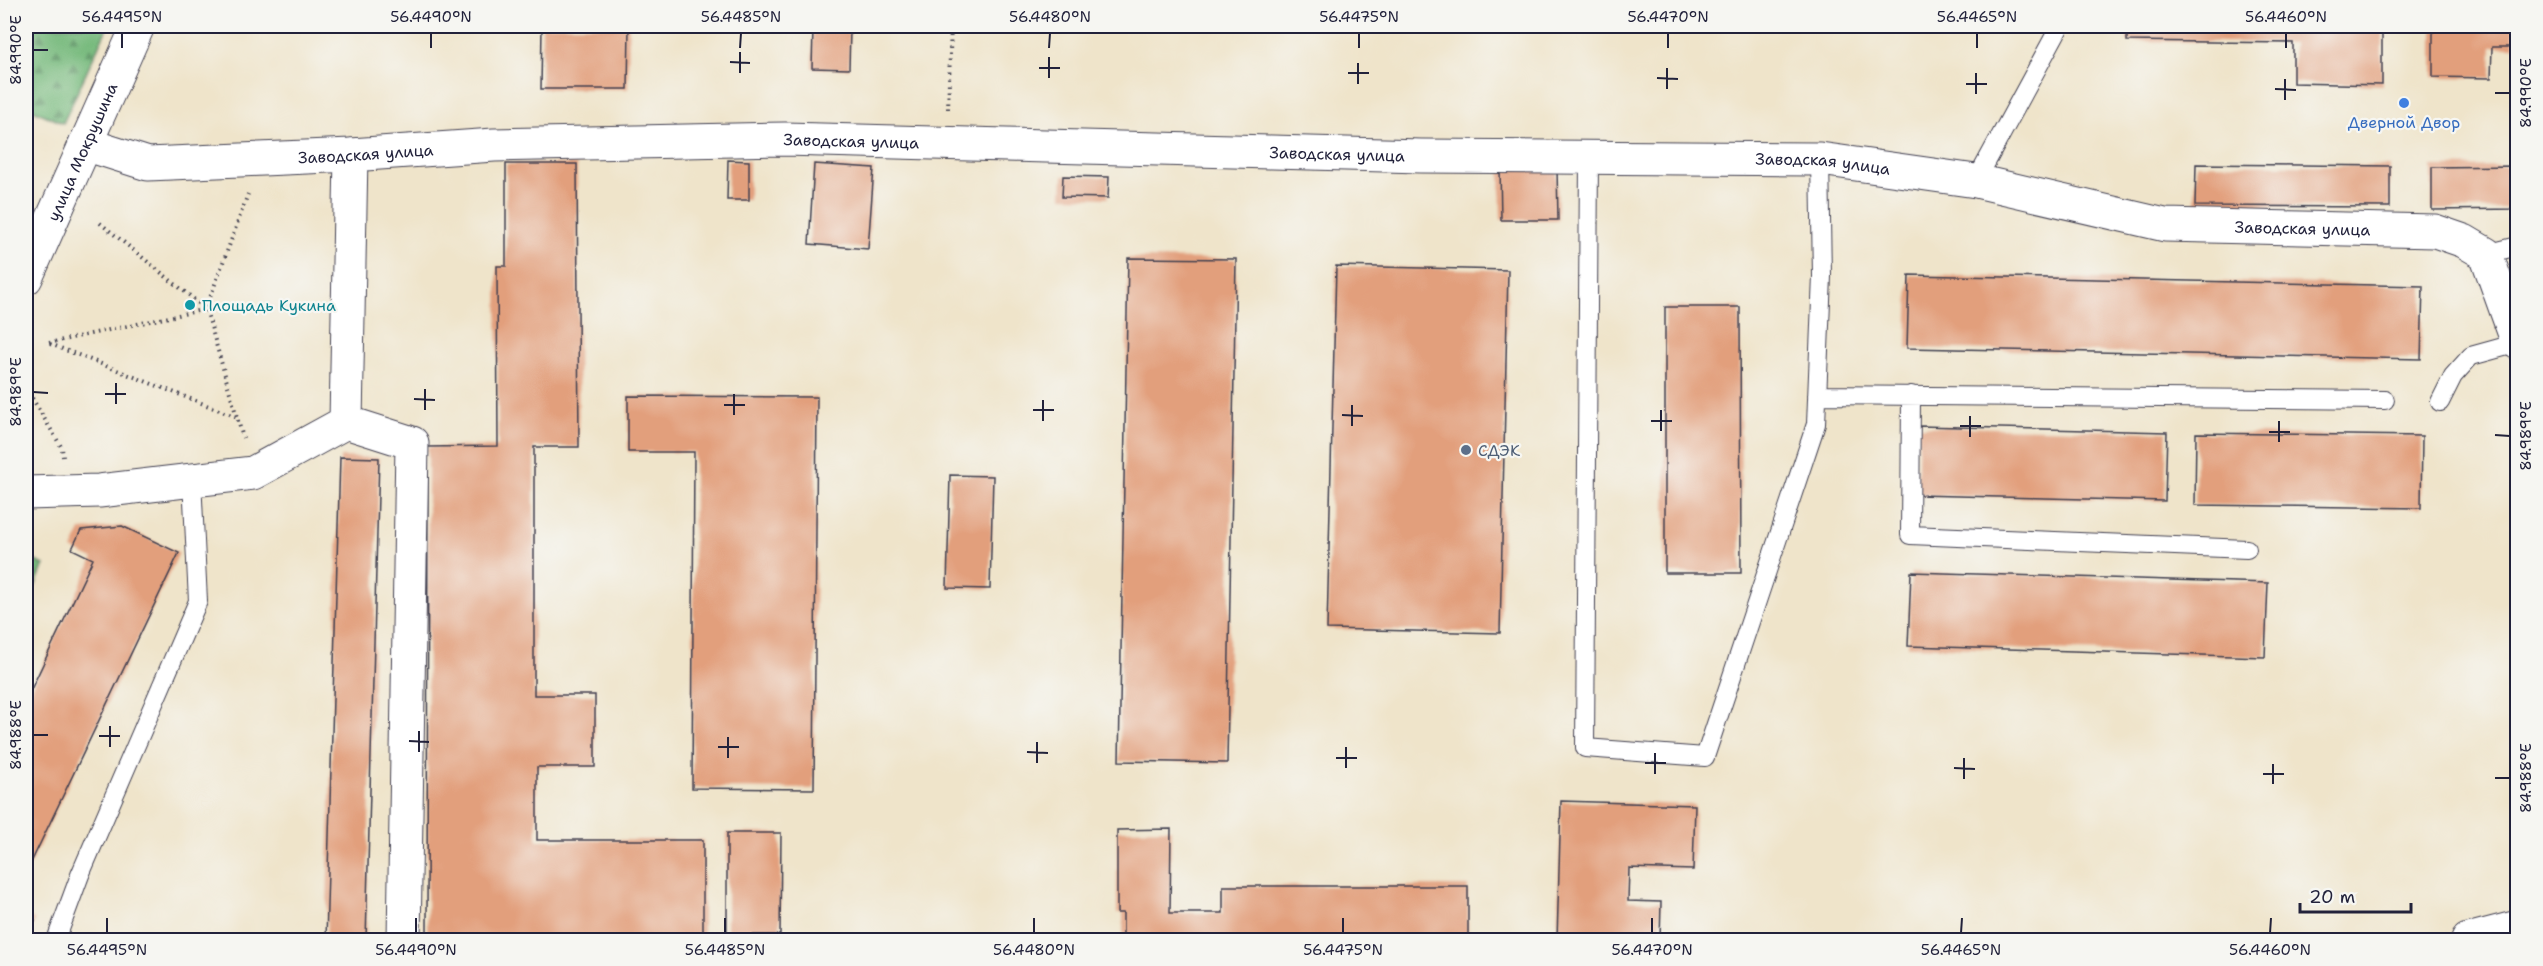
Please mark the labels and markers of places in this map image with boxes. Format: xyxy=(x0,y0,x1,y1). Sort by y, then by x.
marker: Дверной Двор xyxy=(2397,96,2411,110)
place label: Дверной Двор xyxy=(2348,112,2460,133)
place label: Площадь Кукина xyxy=(202,295,336,316)
marker: Площадь Кукина xyxy=(183,298,197,312)
place label: СДЭК xyxy=(1478,440,1521,461)
marker: СДЭК xyxy=(1459,443,1473,457)

